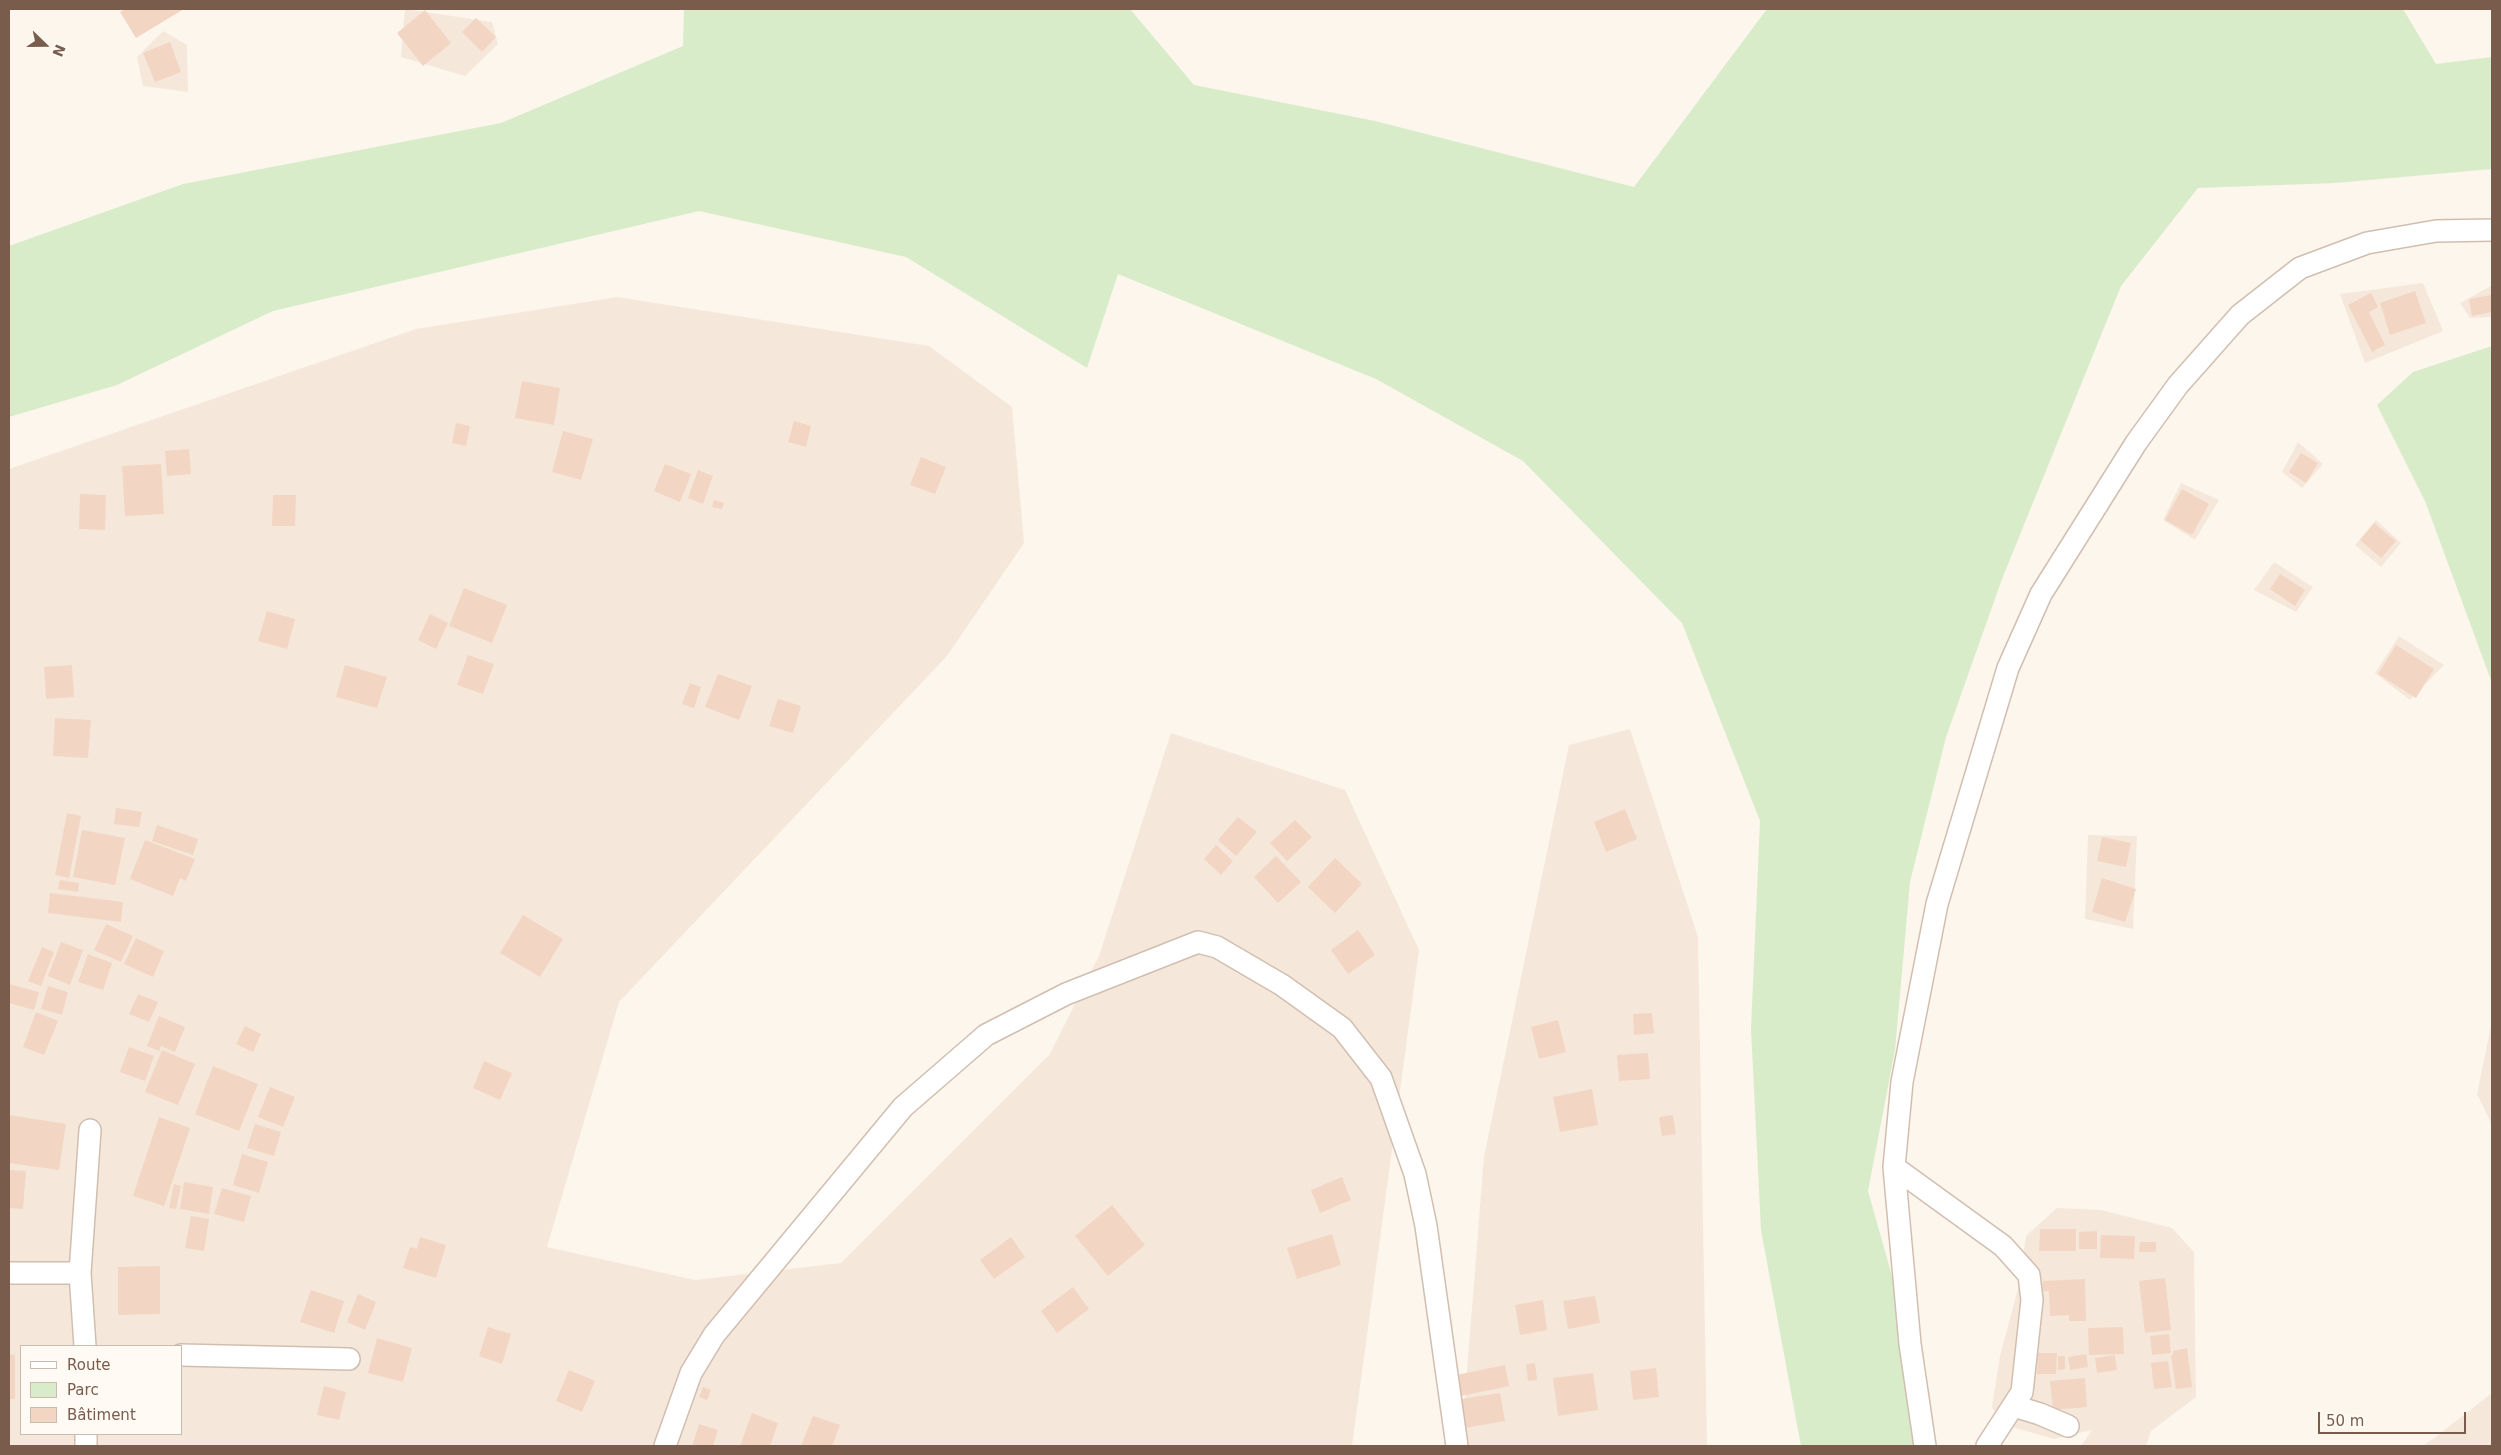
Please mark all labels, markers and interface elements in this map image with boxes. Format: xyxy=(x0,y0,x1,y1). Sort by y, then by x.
north arrow xyxy=(20,20,70,70)
text: N xyxy=(49,42,69,59)
legend xyxy=(20,1345,182,1435)
text: Route xyxy=(67,1356,111,1374)
text: Parc xyxy=(67,1381,99,1399)
scale bar xyxy=(2321,1402,2468,1434)
text: Bâtiment xyxy=(67,1406,136,1424)
text: 50 m xyxy=(2326,1412,2364,1430)

